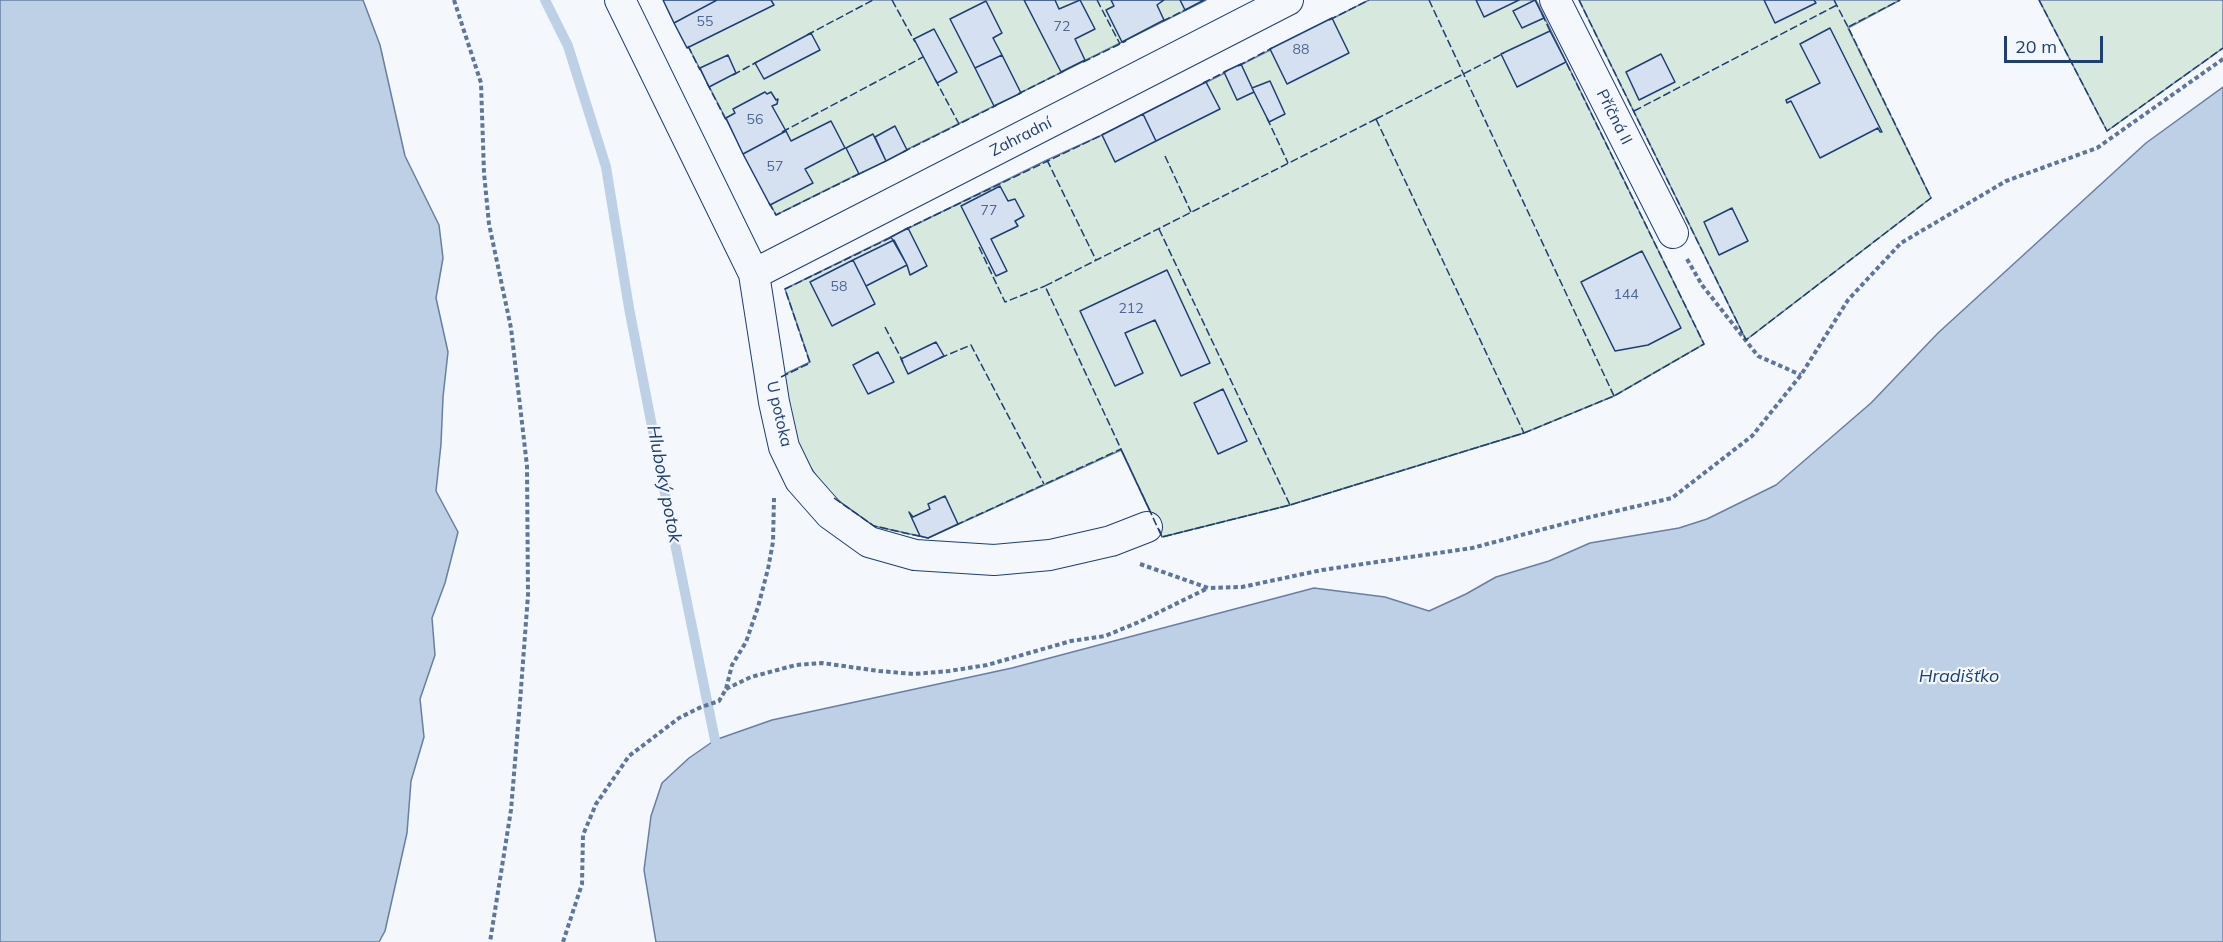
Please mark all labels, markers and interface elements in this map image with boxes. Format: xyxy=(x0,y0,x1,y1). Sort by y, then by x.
house number: 55 xyxy=(697,14,713,30)
house number: 72 xyxy=(1054,19,1070,35)
scale bar xyxy=(2007,24,2106,62)
text: 20 m xyxy=(2015,35,2057,58)
house number: 88 xyxy=(1293,42,1309,58)
street label: Příčná II xyxy=(1592,86,1636,148)
house number: 56 xyxy=(747,112,763,128)
street label: Zahradní xyxy=(987,113,1055,161)
house number: 57 xyxy=(767,159,783,175)
house number: 77 xyxy=(981,203,997,219)
house number: 58 xyxy=(831,279,847,295)
house number: 144 xyxy=(1613,287,1639,303)
house number: 212 xyxy=(1118,301,1144,317)
street label: U potoka xyxy=(762,379,796,449)
water label: Hluboký potok xyxy=(642,423,686,545)
water label: Hradišťko xyxy=(1919,666,1999,688)

